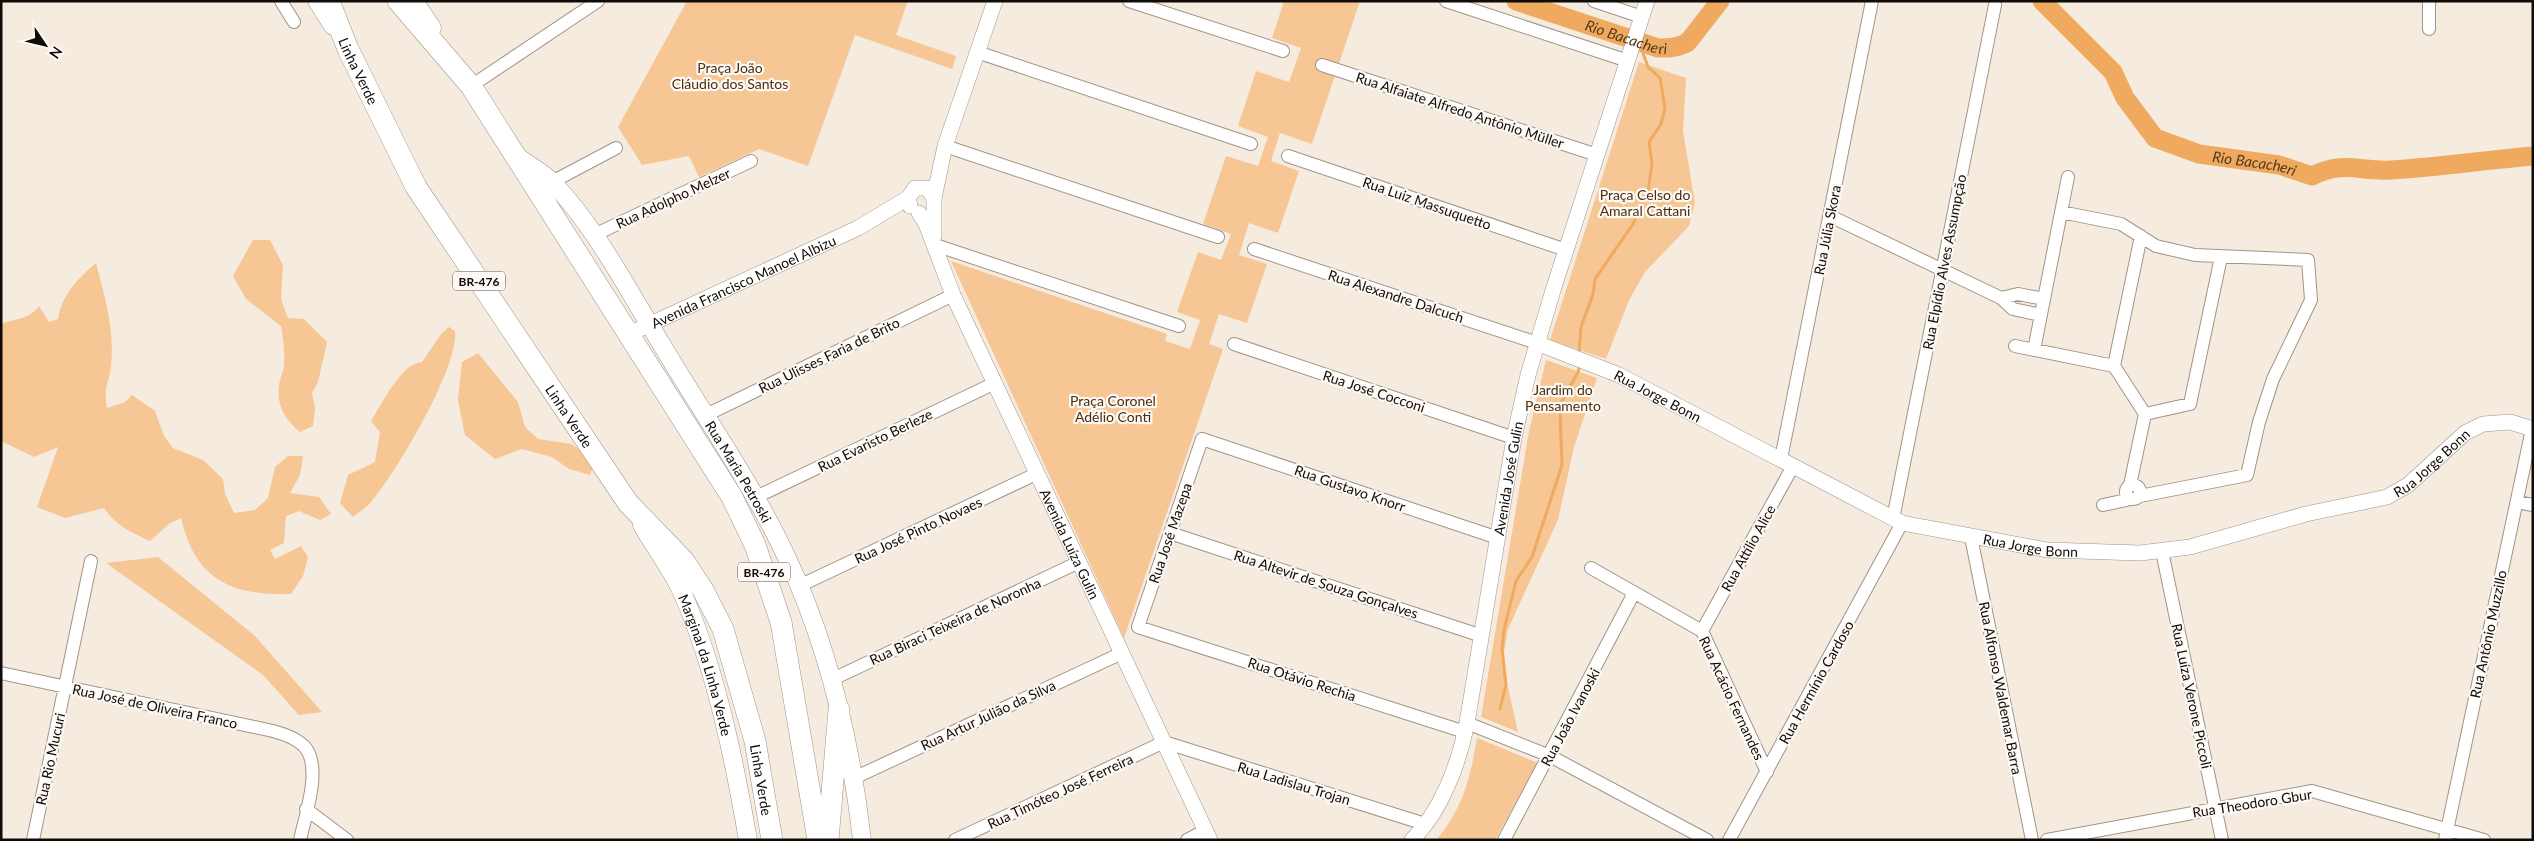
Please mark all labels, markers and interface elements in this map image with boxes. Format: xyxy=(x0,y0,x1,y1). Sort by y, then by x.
water label: Rio Bacacheri xyxy=(1583,16,1668,57)
north arrow xyxy=(20,20,70,70)
street label: Linha Verde xyxy=(336,35,382,107)
text: N xyxy=(46,43,66,62)
park label: Praça João Cláudio dos Santos xyxy=(672,59,788,92)
street label: Rua Alfaiate Alfredo Antônio Müller xyxy=(1354,68,1566,152)
water label: Rio Bacacheri xyxy=(2211,147,2299,179)
street label: Rua Adolpho Melzer xyxy=(613,164,733,232)
street label: Rua Luiz Massuquetto xyxy=(1360,173,1494,233)
street label: Rua Elpídio Alves Assumpção xyxy=(1919,173,1969,351)
street label: Rua Júlia Skora xyxy=(1810,184,1844,276)
park label: Praça Celso do Amaral Cattani xyxy=(1600,186,1690,219)
street label: Avenida Francisco Manoel Albizu xyxy=(648,231,838,331)
street label: Rua Alexandre Dalcuch xyxy=(1326,266,1466,326)
road number: BR-476 xyxy=(453,272,505,290)
street label: Rua Ulisses Faria de Brito xyxy=(756,313,902,397)
street label: Rua José Cocconi xyxy=(1321,366,1427,416)
street label: Rua Jorge Bonn xyxy=(1612,366,1704,425)
street label: Linha Verde xyxy=(542,381,597,451)
park label: Jardim do Pensamento xyxy=(1525,381,1601,414)
park label: Praça Coronel Adélio Conti xyxy=(1070,392,1156,425)
street label: Rua Evaristo Berleze xyxy=(815,405,935,475)
street label: Rua Maria Petroski xyxy=(702,417,776,525)
street label: Avenida José Gulin xyxy=(1490,420,1526,537)
street label: Rua Jorge Bonn xyxy=(2390,425,2473,500)
street label: Rua Gustavo Knorr xyxy=(1292,461,1408,515)
street label: Rua José Mazepa xyxy=(1145,480,1195,586)
street label: Avenida Luíza Gulin xyxy=(1037,486,1104,602)
street label: Rua José Pinto Novaes xyxy=(852,493,984,567)
street label: Rua Attílio Alice xyxy=(1717,502,1779,594)
street label: Rua Jorge Bonn xyxy=(1982,530,2078,559)
street label: Rua Altevir de Souza Gonçalves xyxy=(1232,546,1420,622)
road number: BR-476 xyxy=(738,562,790,582)
street label: Rua Antônio Muzzillo xyxy=(2466,568,2510,700)
street label: Rua Biraci Teixeira de Noronha xyxy=(867,574,1043,668)
street label: Marginal da Linha Verde xyxy=(675,591,736,737)
street label: Rua Alfonso Waldemar Barra xyxy=(1976,600,2026,776)
street label: Rua Hermínio Cardoso xyxy=(1775,617,1857,747)
street label: Rua Luíza Verone Piccoli xyxy=(2168,622,2216,770)
street label: Rua Acácio Fernandes xyxy=(1696,633,1768,763)
street label: Rua Otávio Rechia xyxy=(1246,654,1358,704)
street label: Rua João Ivanoski xyxy=(1537,665,1603,769)
street label: Rua Artur Julião da Silva xyxy=(918,676,1058,754)
street label: Rua José de Oliveira Franco xyxy=(71,680,239,732)
street label: Rua Rio Mucuri xyxy=(32,711,68,807)
street label: Linha Verde xyxy=(747,743,776,817)
street label: Rua Timóteo José Ferreira xyxy=(984,750,1136,832)
street label: Rua Ladislau Trojan xyxy=(1236,758,1352,808)
street label: Rua Theodoro Gbur xyxy=(2191,785,2313,821)

